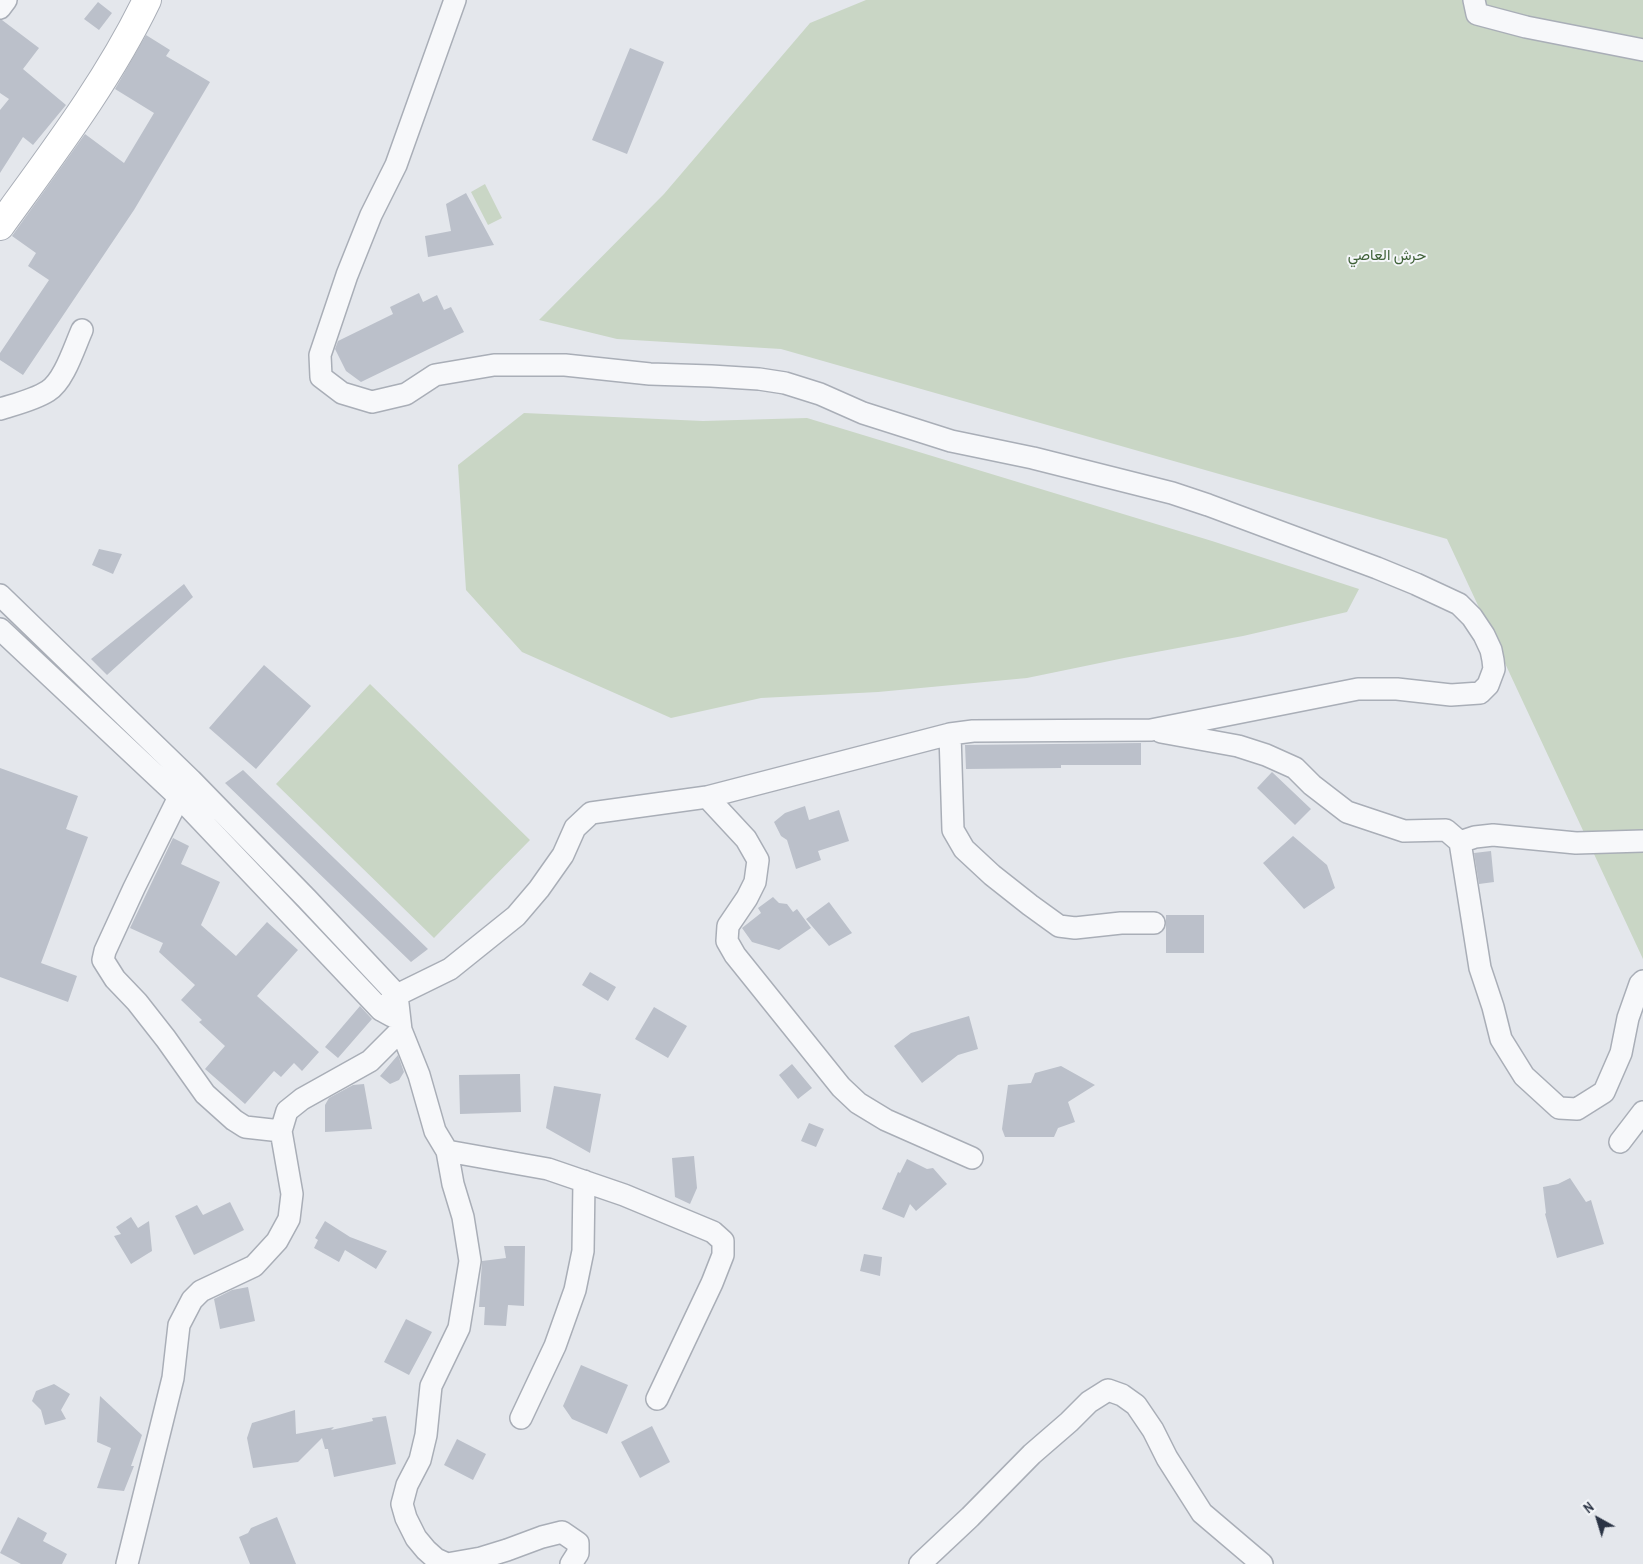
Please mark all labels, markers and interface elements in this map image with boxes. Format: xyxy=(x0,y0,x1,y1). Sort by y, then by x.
park label: حرش العاصي xyxy=(1348,247,1426,265)
north arrow xyxy=(1573,1494,1623,1544)
text: N xyxy=(1580,1498,1597,1517)

